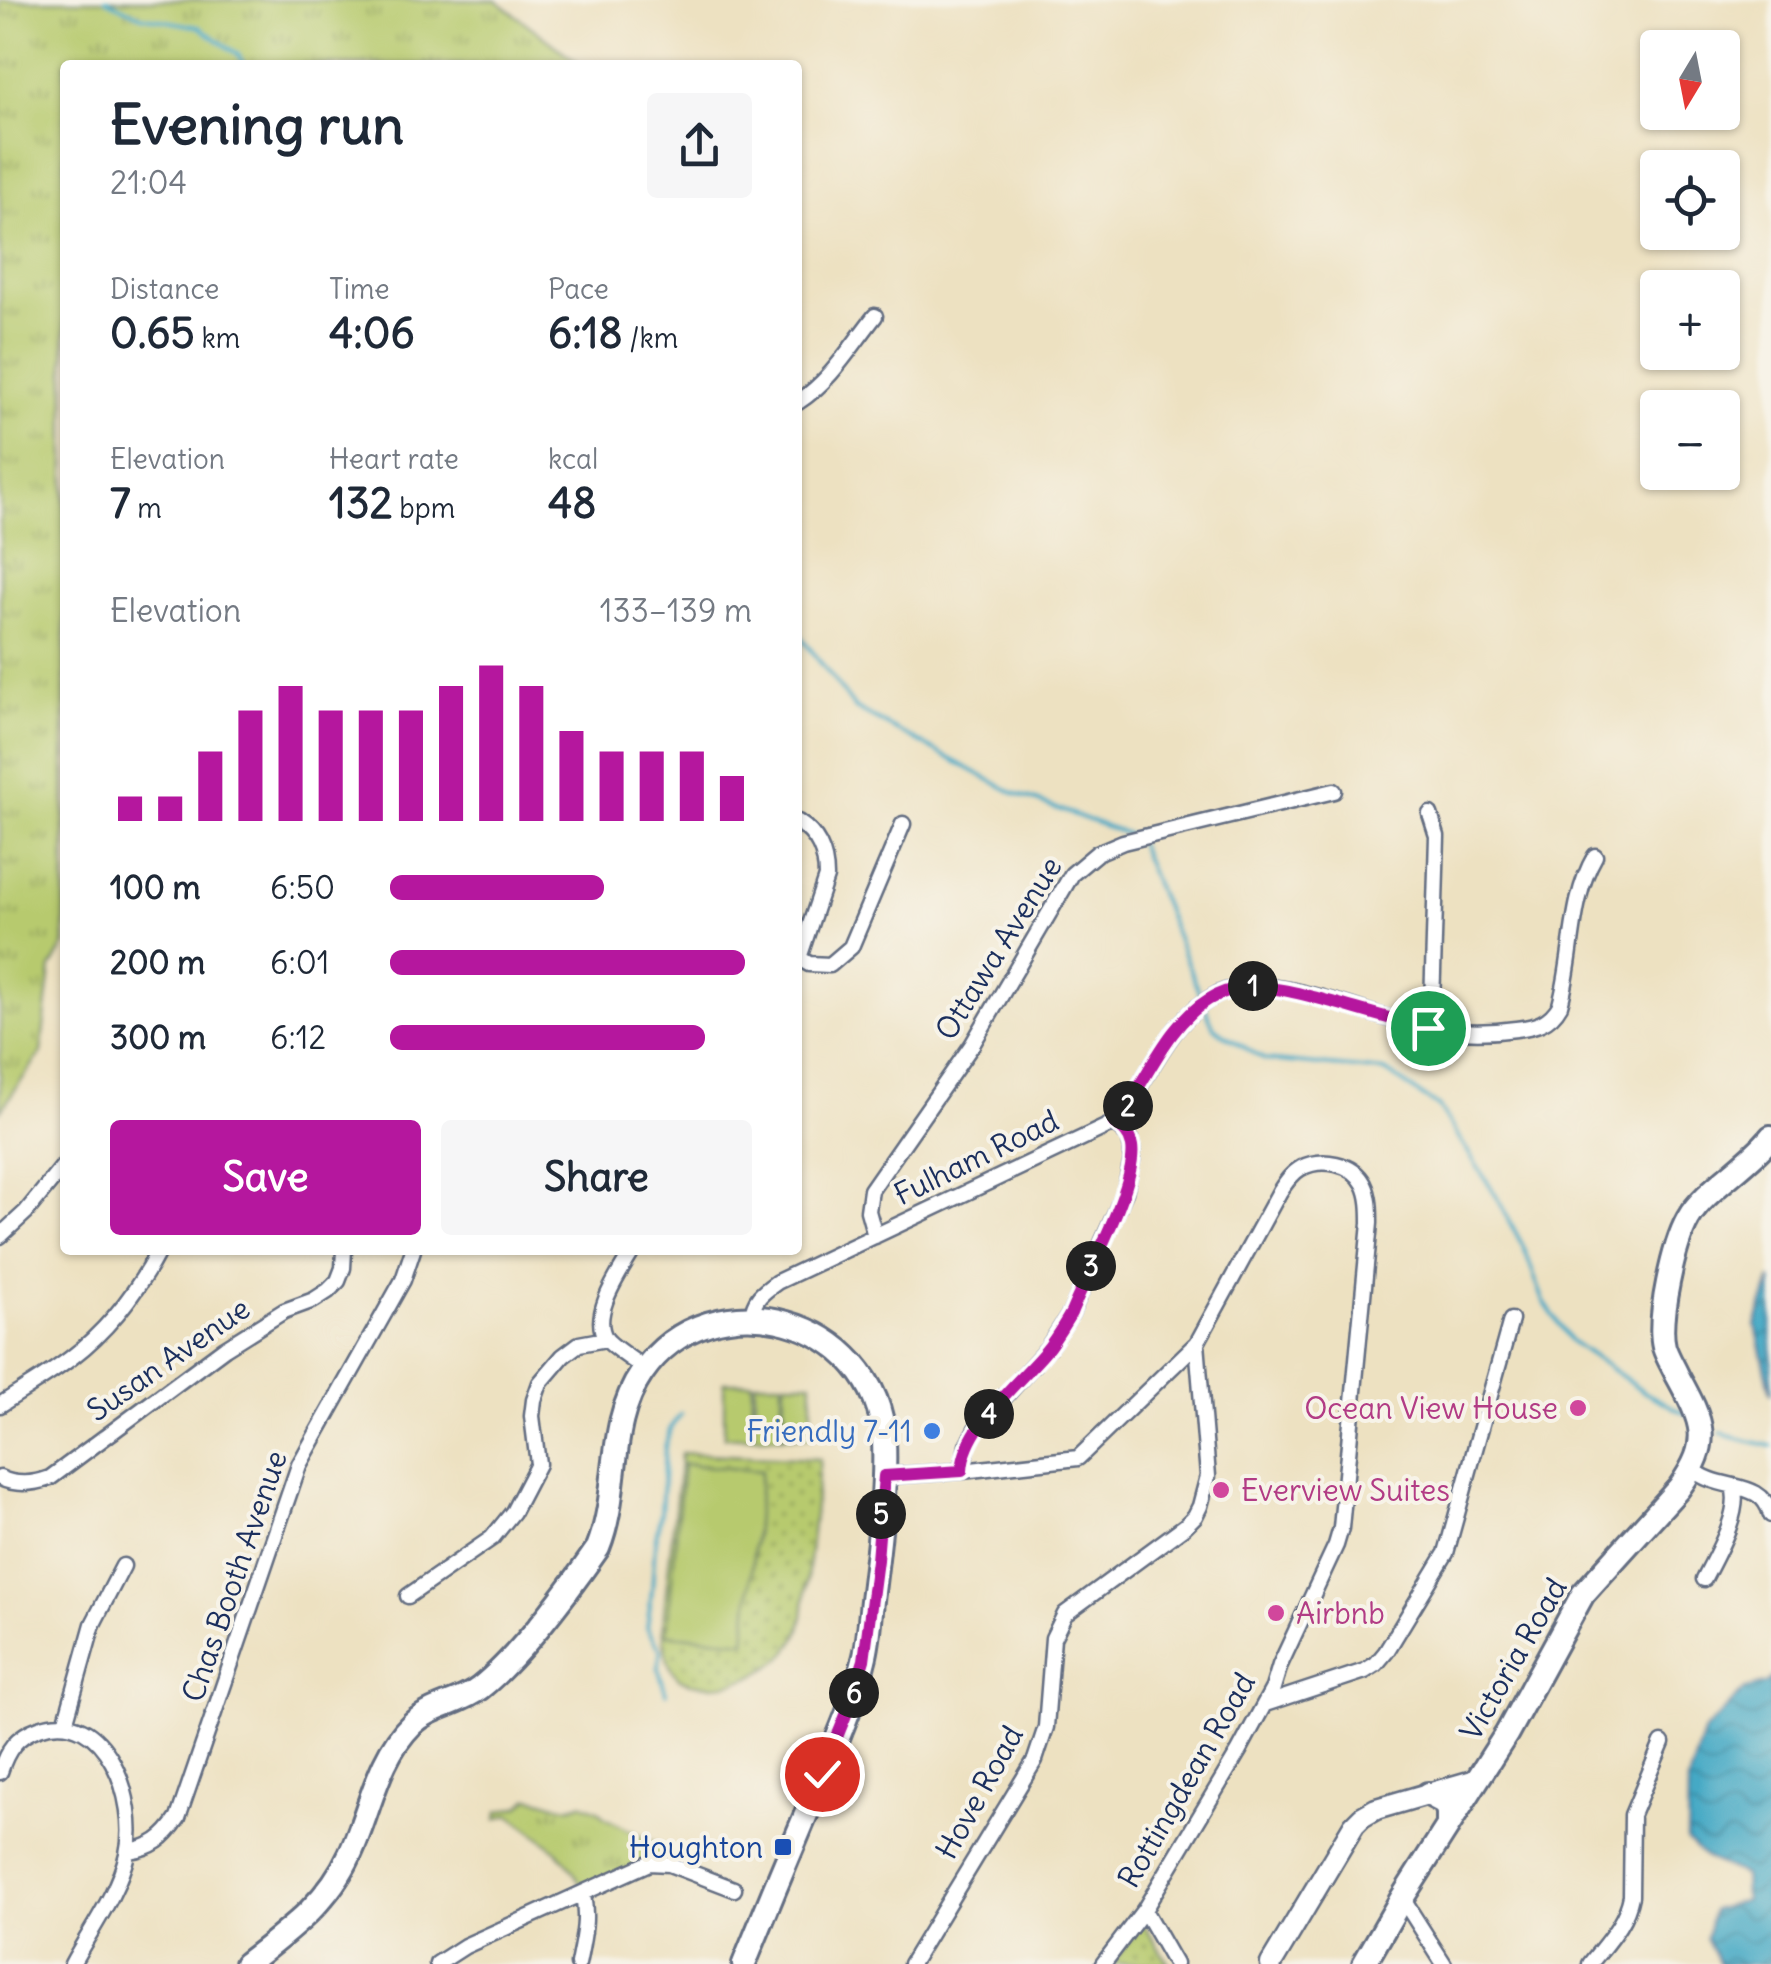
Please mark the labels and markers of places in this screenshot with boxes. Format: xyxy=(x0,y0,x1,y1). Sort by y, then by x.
pin: 1 xyxy=(1228,961,1278,1011)
pin xyxy=(1386,986,1471,1071)
pin: 2 xyxy=(1103,1081,1153,1131)
pin: 3 xyxy=(1066,1241,1116,1291)
pin: 4 xyxy=(964,1389,1014,1439)
place label: Ocean View House xyxy=(1304,1389,1558,1427)
marker: Ocean View House xyxy=(1567,1397,1589,1419)
place label: Friendly 7-11 xyxy=(746,1412,912,1450)
marker: Friendly 7-11 xyxy=(921,1420,943,1442)
place label: Everview Suites xyxy=(1241,1471,1450,1509)
marker: Everview Suites xyxy=(1210,1479,1232,1501)
pin: 5 xyxy=(856,1489,906,1539)
place label: Airbnb xyxy=(1296,1594,1385,1632)
marker: Airbnb xyxy=(1265,1602,1287,1624)
pin: 6 xyxy=(829,1668,879,1718)
pin xyxy=(780,1732,865,1817)
place label: Houghton xyxy=(629,1828,763,1866)
marker: Houghton xyxy=(772,1836,794,1858)

